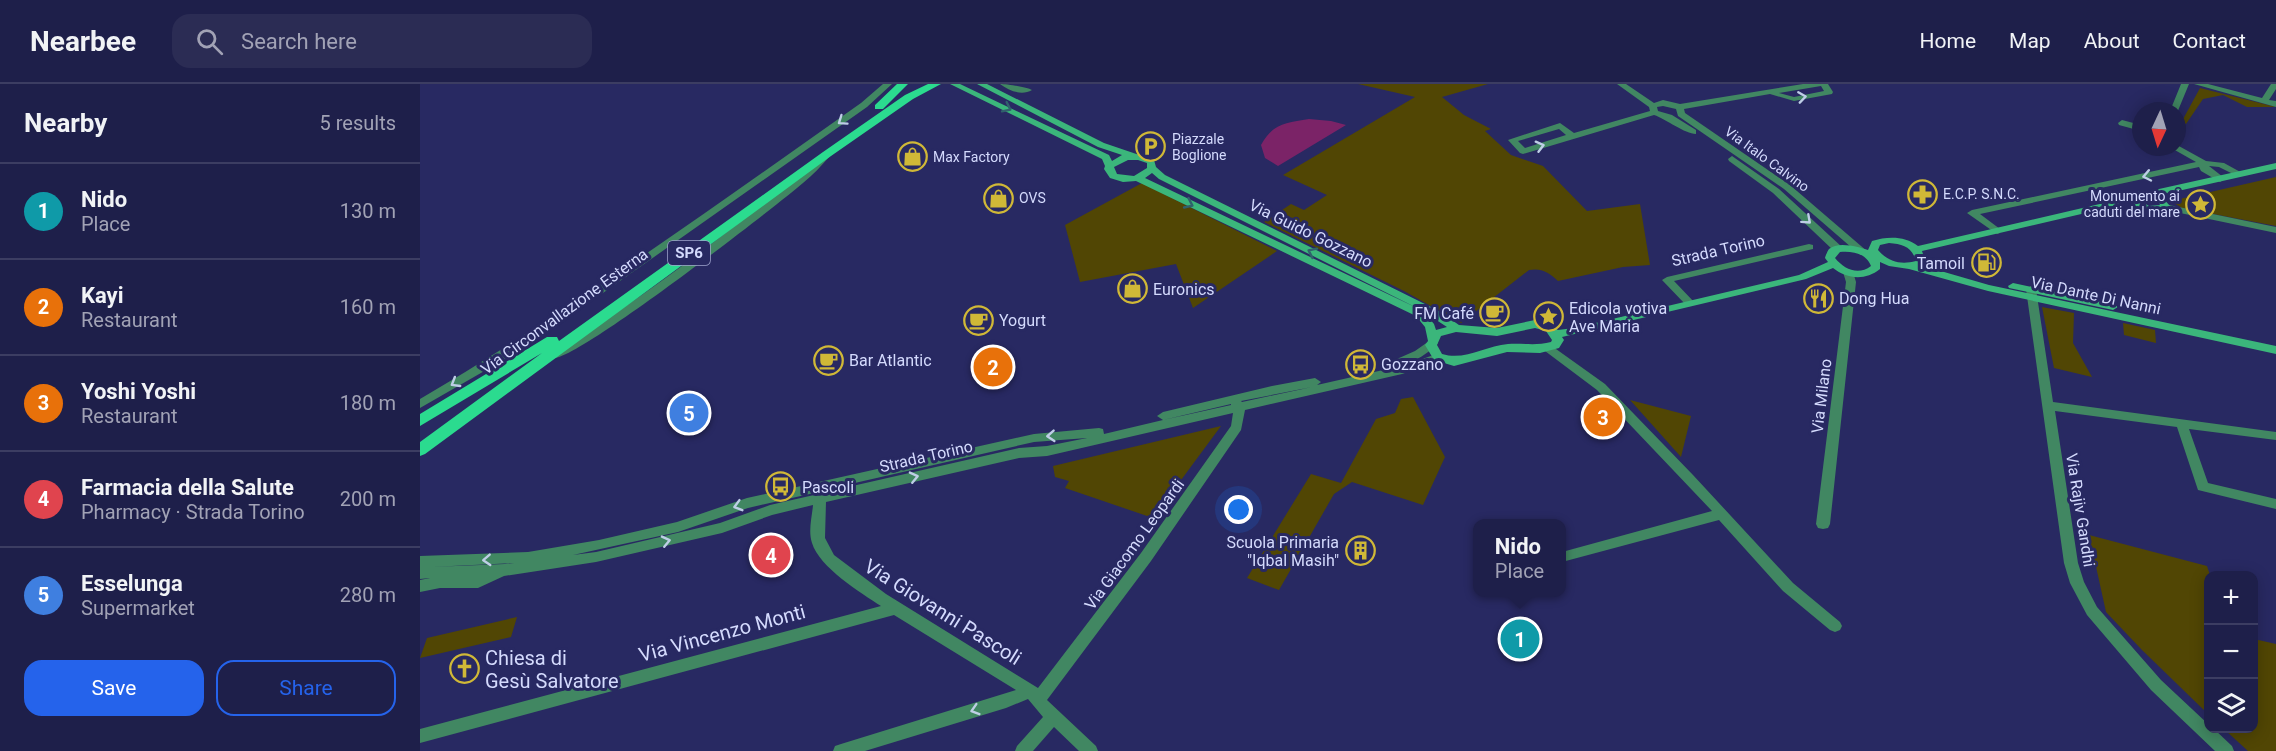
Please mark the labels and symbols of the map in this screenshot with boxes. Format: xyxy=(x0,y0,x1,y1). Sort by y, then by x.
one-way arrow xyxy=(1798,91,1807,103)
one-way arrow xyxy=(1001,101,1012,113)
north arrow xyxy=(2132,102,2186,156)
one-way arrow xyxy=(838,113,849,124)
street label: Via Italo Calvino xyxy=(1722,123,1812,195)
parking icon: Piazzale Boglione xyxy=(1135,131,1167,163)
place label: Piazzale Boglione xyxy=(1172,131,1227,163)
shop icon: Max Factory xyxy=(896,141,928,173)
one-way arrow xyxy=(1535,141,1545,154)
place label: Max Factory xyxy=(933,149,1010,165)
one-way arrow xyxy=(2142,169,2152,182)
pharmacy icon: E.C.P. S.N.C. xyxy=(1906,178,1938,210)
shop icon: OVS xyxy=(982,182,1014,214)
place label: E.C.P. S.N.C. xyxy=(1943,186,2020,202)
place label: Monumento ai caduti del mare xyxy=(2084,188,2180,220)
place icon: Monumento ai caduti del mare xyxy=(2185,188,2217,220)
place label: OVS xyxy=(1019,190,1046,206)
street label: Via Guido Gozzano xyxy=(1246,195,1376,272)
one-way arrow xyxy=(1183,197,1194,209)
one-way arrow xyxy=(1801,213,1811,224)
street label: Strada Torino xyxy=(1670,231,1767,270)
road number: SP6 xyxy=(668,241,710,265)
street label: Via Circonvallazione Esterna xyxy=(477,244,651,378)
one-way arrow xyxy=(1307,247,1318,259)
fuel station icon: Tamoil xyxy=(1970,247,2002,279)
place label: Tamoil xyxy=(1917,254,1965,273)
street label: Via Dante Di Nanni xyxy=(2029,272,2163,319)
shop icon: Euronics xyxy=(1116,273,1148,305)
place label: Euronics xyxy=(1153,280,1215,299)
restaurant icon: Dong Hua xyxy=(1802,282,1834,314)
place label: Dong Hua xyxy=(1839,289,1909,308)
cafe icon: FM Café xyxy=(1479,297,1511,329)
place label: Edicola votiva Ave Maria xyxy=(1569,299,1667,336)
place icon: Edicola votiva Ave Maria xyxy=(1532,301,1564,333)
cafe icon: Yogurt xyxy=(962,304,994,336)
place label: FM Café xyxy=(1414,304,1474,323)
place label: Yogurt xyxy=(999,311,1046,330)
cafe icon: Bar Atlantic xyxy=(812,344,844,376)
pin: 2 xyxy=(974,344,1012,390)
bus stop icon: Gozzano xyxy=(1344,348,1376,380)
place label: Bar Atlantic xyxy=(849,351,932,370)
place label: Gozzano xyxy=(1381,355,1443,374)
street label: Via Milano xyxy=(1807,358,1836,435)
one-way arrow xyxy=(451,376,461,388)
pin: 5 xyxy=(670,390,708,436)
pin: 3 xyxy=(1584,394,1622,440)
one-way arrow xyxy=(1047,429,1056,442)
street label: Strada Torino xyxy=(878,437,975,476)
street label: Via Rajiv Gandhi xyxy=(2062,452,2099,568)
bus stop icon: Pascoli xyxy=(765,471,797,503)
one-way arrow xyxy=(909,471,919,484)
street label: Via Giacomo Leopardi xyxy=(1081,475,1188,613)
place label: Pascoli xyxy=(802,478,854,497)
your location xyxy=(1224,495,1253,524)
one-way arrow xyxy=(733,498,743,511)
pin: 4 xyxy=(752,532,790,578)
place label: Scuola Primaria "Iqbal Masih" xyxy=(1226,533,1339,570)
building icon: Scuola Primaria "Iqbal Masih" xyxy=(1344,535,1376,567)
one-way arrow xyxy=(660,536,670,549)
one-way arrow xyxy=(482,553,491,566)
street label: Via Giovanni Pascoli xyxy=(860,554,1026,670)
street label: Via Vincenzo Monti xyxy=(636,599,808,667)
pin: 1 xyxy=(1500,616,1540,662)
place label: Chiesa di Gesù Salvatore xyxy=(485,646,619,693)
church icon: Chiesa di Gesù Salvatore xyxy=(448,653,480,685)
one-way arrow xyxy=(971,703,981,715)

